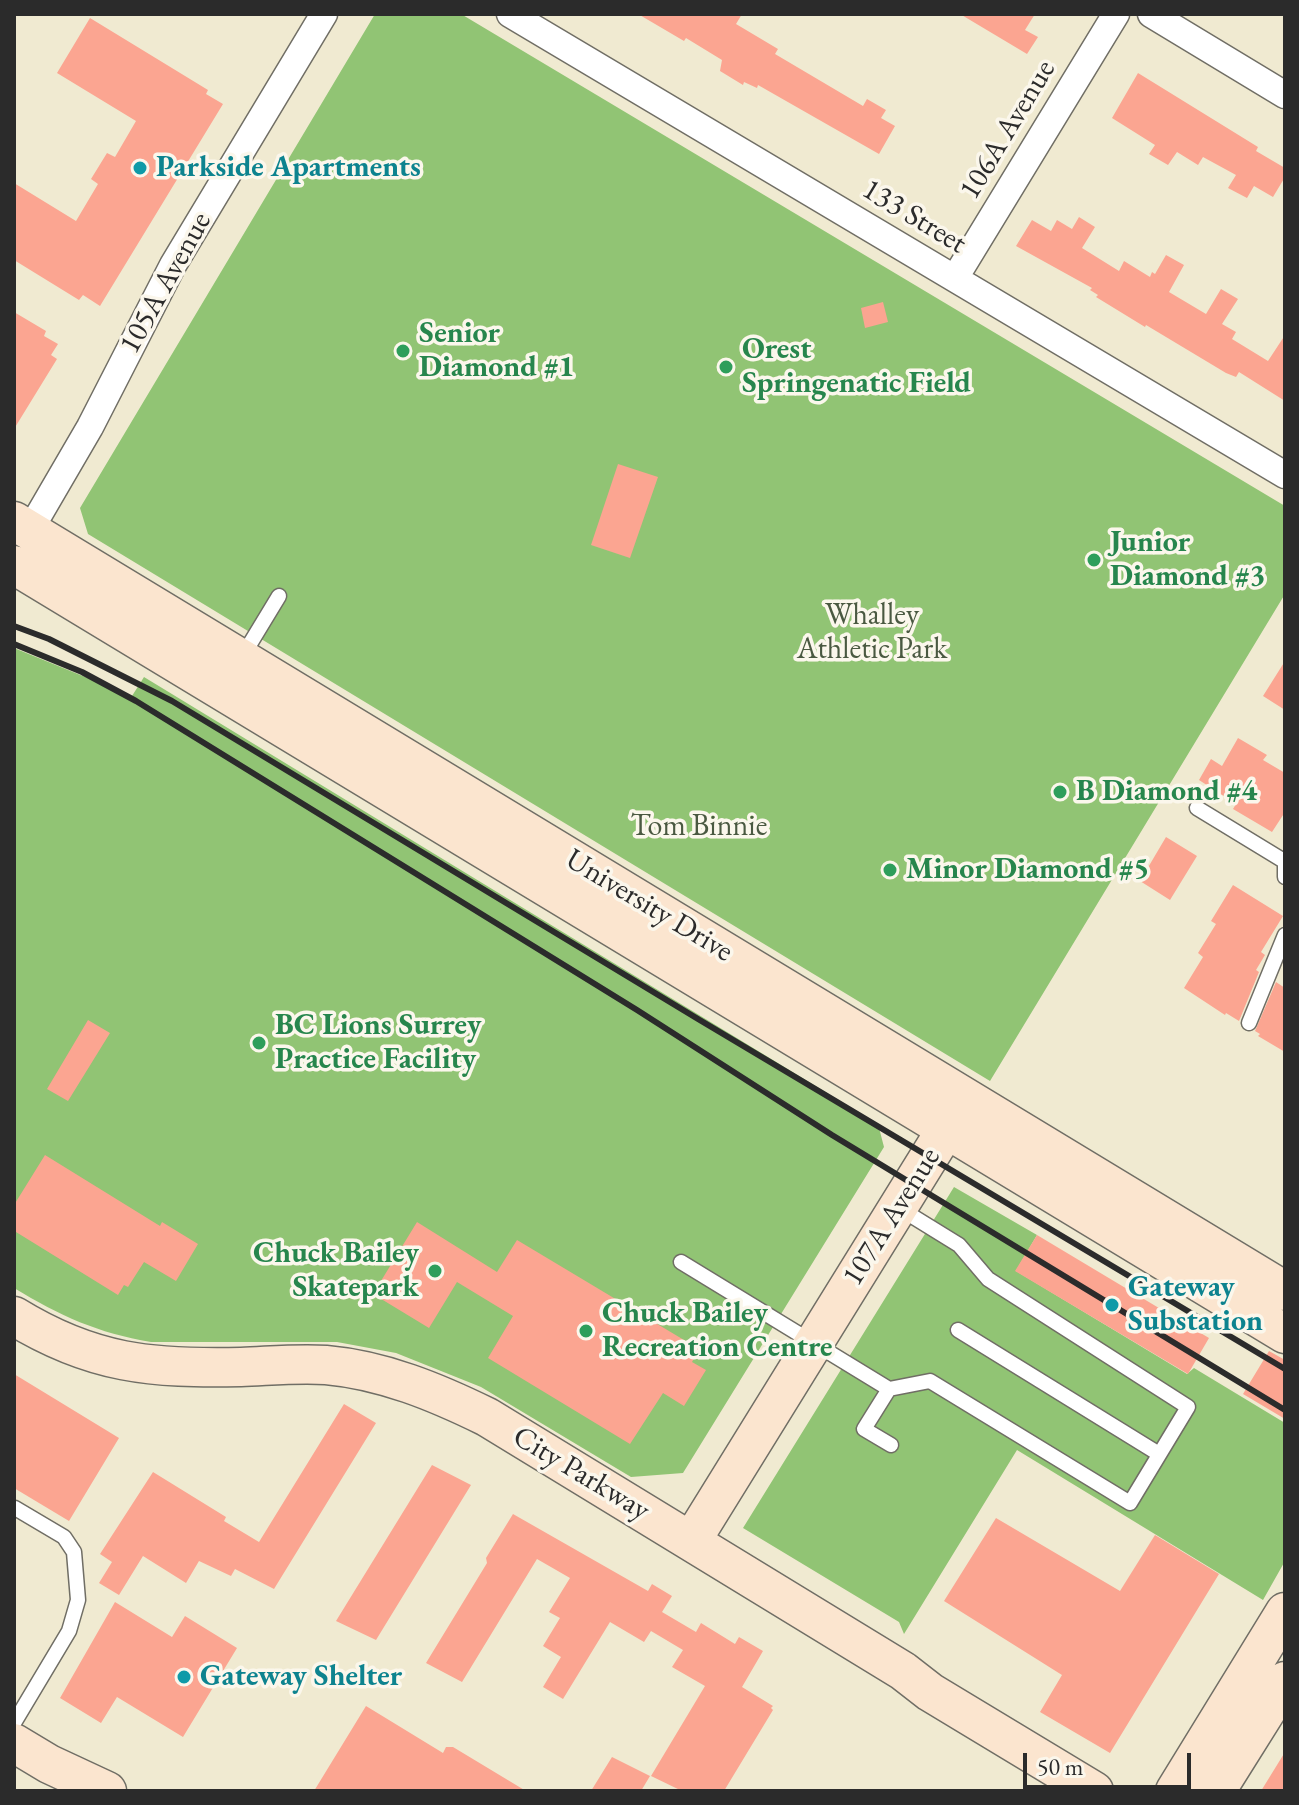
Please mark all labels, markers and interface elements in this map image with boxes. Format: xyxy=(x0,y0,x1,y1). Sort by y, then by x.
street label: 106A Avenue xyxy=(952,54,1064,206)
place label: Parkside Apartments xyxy=(156,150,421,186)
marker: Parkside Apartments xyxy=(131,159,149,177)
street label: 133 Street xyxy=(855,172,973,262)
street label: 105A Avenue xyxy=(112,206,220,360)
place label: Senior Diamond #1 xyxy=(419,316,574,386)
place label: Orest Springenatic Field xyxy=(742,332,971,402)
marker: Senior Diamond #1 xyxy=(394,342,412,360)
marker: Orest Springenatic Field xyxy=(717,358,735,376)
place label: Junior Diamond #3 xyxy=(1110,525,1265,596)
marker: Junior Diamond #3 xyxy=(1085,551,1103,569)
park label: Whalley Athletic Park xyxy=(797,598,947,668)
place label: B Diamond #4 xyxy=(1076,774,1257,810)
marker: B Diamond #4 xyxy=(1051,783,1069,801)
park label: Tom Binnie xyxy=(631,809,767,845)
street label: University Drive xyxy=(559,842,739,970)
place label: Minor Diamond #5 xyxy=(906,852,1149,888)
marker: Minor Diamond #5 xyxy=(881,861,899,879)
place label: BC Lions Surrey Practice Facility xyxy=(275,1008,481,1078)
marker: BC Lions Surrey Practice Facility xyxy=(250,1034,268,1052)
street label: 107A Avenue xyxy=(835,1141,949,1293)
place label: Chuck Bailey Skatepark xyxy=(253,1236,419,1306)
marker: Chuck Bailey Skatepark xyxy=(426,1262,444,1280)
place label: Gateway Substation xyxy=(1128,1270,1263,1340)
place label: Chuck Bailey Recreation Centre xyxy=(602,1296,833,1366)
marker: Gateway Substation xyxy=(1103,1296,1121,1314)
marker: Chuck Bailey Recreation Centre xyxy=(577,1322,595,1340)
street label: City Parkway xyxy=(506,1419,656,1529)
place label: Gateway Shelter xyxy=(200,1659,402,1695)
marker: Gateway Shelter xyxy=(175,1668,193,1686)
scale bar xyxy=(1027,1737,1195,1787)
text: 50 m xyxy=(1037,1751,1084,1782)

